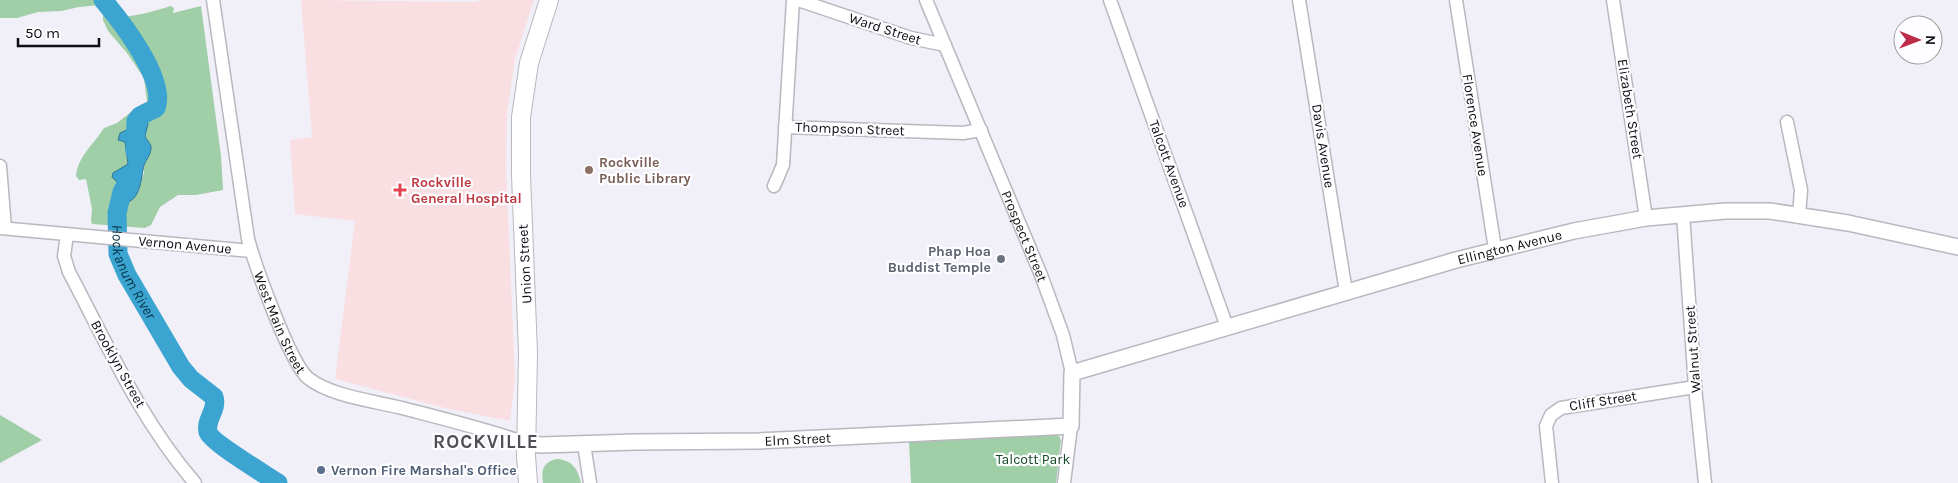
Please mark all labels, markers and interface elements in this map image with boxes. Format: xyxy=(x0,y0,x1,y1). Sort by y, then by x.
street label: Ward Street xyxy=(847,9,923,49)
scale bar xyxy=(18,15,99,47)
north arrow xyxy=(1893,15,1943,65)
text: 50 m xyxy=(25,24,60,42)
text: N xyxy=(1922,35,1939,45)
street label: Elizabeth Street xyxy=(1614,58,1646,160)
street label: Florence Avenue xyxy=(1459,73,1491,177)
street label: Davis Avenue xyxy=(1308,103,1338,189)
street label: Talcott Avenue xyxy=(1145,118,1193,210)
street label: Thompson Street xyxy=(795,119,905,139)
place label: Rockville Public Library xyxy=(599,154,691,187)
marker: Rockville Public Library xyxy=(583,164,595,176)
place label: Rockville General Hospital xyxy=(411,174,522,207)
marker: Rockville General Hospital xyxy=(393,183,407,197)
street label: Prospect Street xyxy=(998,188,1051,284)
water label: Hockanum River xyxy=(108,224,160,323)
street label: Union Street xyxy=(514,224,536,304)
street label: Ellington Avenue xyxy=(1456,226,1564,268)
street label: Vernon Avenue xyxy=(138,232,232,258)
place label: Phap Hoa Buddist Temple xyxy=(888,243,991,276)
marker: Phap Hoa Buddist Temple xyxy=(995,253,1007,265)
street label: West Main Street xyxy=(251,269,310,377)
street label: Walnut Street xyxy=(1681,305,1705,393)
street label: Brooklyn Street xyxy=(87,317,149,411)
street label: Cliff Street xyxy=(1568,387,1638,415)
street label: Elm Street xyxy=(764,429,831,449)
district label: ROCKVILLE xyxy=(433,431,539,453)
park label: Talcott Park xyxy=(996,451,1070,468)
place label: Vernon Fire Marshal's Office xyxy=(331,462,517,479)
marker: Vernon Fire Marshal's Office xyxy=(315,464,327,476)

